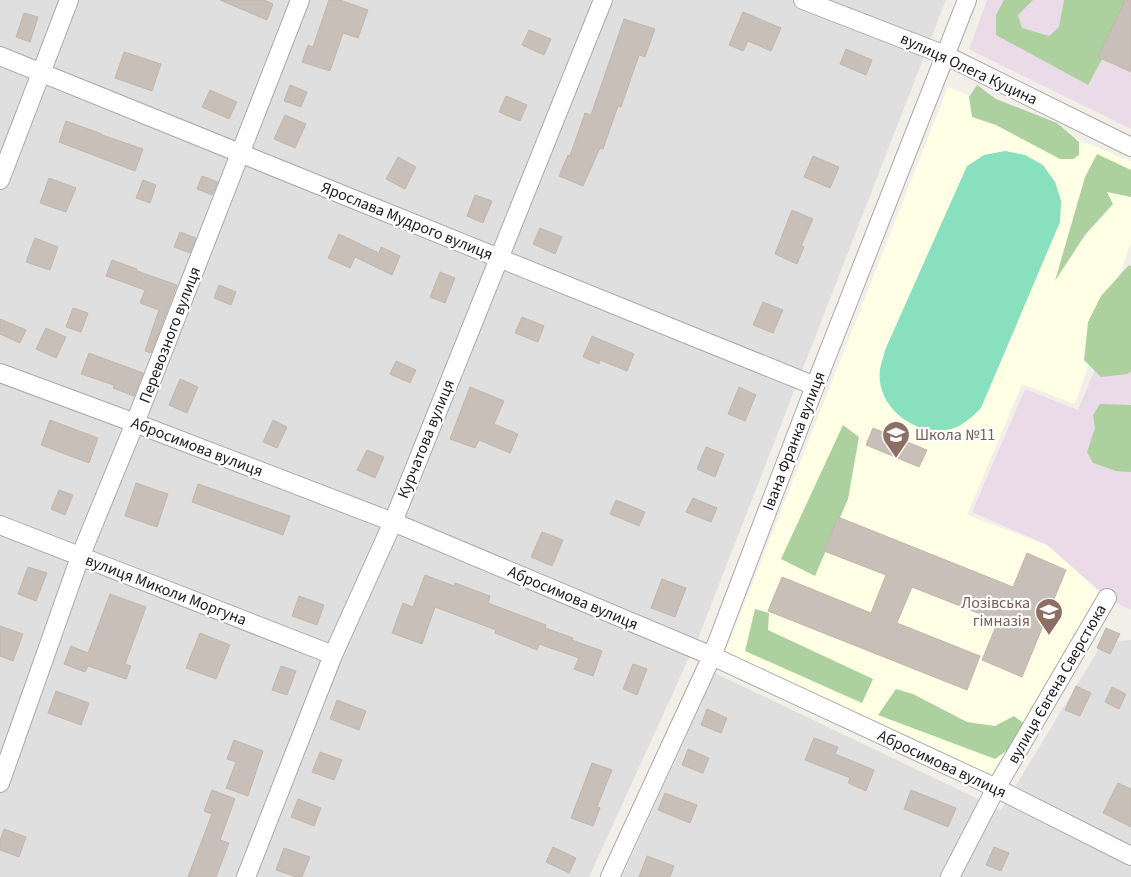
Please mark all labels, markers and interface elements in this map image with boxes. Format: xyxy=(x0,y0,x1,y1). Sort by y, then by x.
street label: вулиця Олега Куцина xyxy=(897,28,1041,110)
street label: Ярослава Мудрого вулиця xyxy=(318,176,496,266)
street label: Перевозного вулиця xyxy=(134,264,206,406)
street label: Івана Франка вулиця xyxy=(757,368,831,514)
street label: Курчатова вулиця xyxy=(392,376,460,502)
street label: Абросимова вулиця xyxy=(128,412,266,482)
school or university icon: Школа №11 xyxy=(881,420,911,459)
place label: Школа №11 xyxy=(915,424,995,446)
street label: вулиця Миколи Моргуна xyxy=(82,549,250,631)
street label: Абросимова вулиця xyxy=(504,561,642,635)
place label: Лозівська гімназія xyxy=(961,592,1030,632)
school or university icon: Лозівська гімназія xyxy=(1034,597,1064,636)
street label: вулиця Євгена Сверстюка xyxy=(1002,600,1112,768)
street label: Абросимова вулиця xyxy=(874,725,1010,803)

